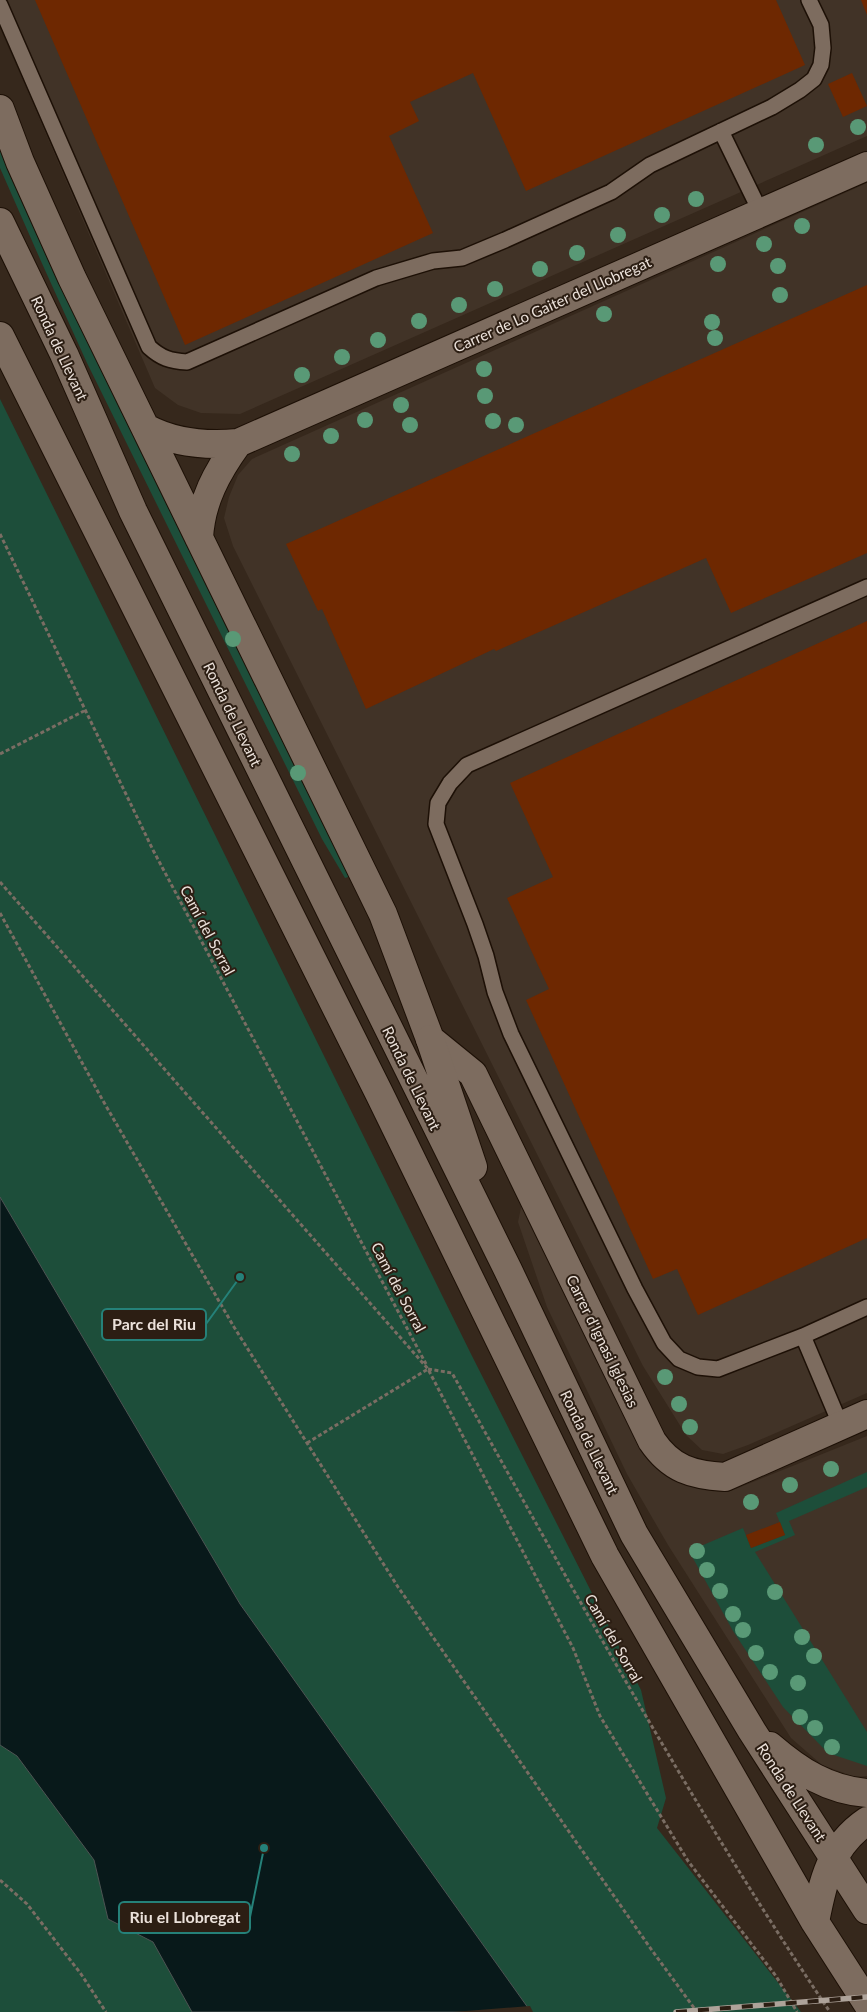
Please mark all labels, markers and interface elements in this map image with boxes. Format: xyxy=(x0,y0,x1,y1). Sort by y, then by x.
street label: Carrer de Lo Gaiter del Llobregat xyxy=(450,252,654,356)
street label: Ronda de Llevant xyxy=(28,293,92,404)
street label: Ronda de Llevant xyxy=(200,659,266,769)
street label: Camí del Sorral xyxy=(177,882,239,978)
street label: Ronda de Llevant xyxy=(379,1023,445,1133)
street label: Camí del Sorral xyxy=(368,1239,430,1335)
street label: Carrer d'Ignasi Iglesias xyxy=(563,1272,643,1410)
callout: Parc del Riu xyxy=(102,1309,206,1340)
text: Parc del Riu xyxy=(112,1314,196,1333)
street label: Ronda de Llevant xyxy=(557,1387,623,1497)
street label: Camí del Sorral xyxy=(581,1590,647,1686)
street label: Ronda de Llevant xyxy=(754,1740,831,1845)
callout: Riu el Llobregat xyxy=(119,1902,250,1933)
text: Riu el Llobregat xyxy=(130,1907,240,1926)

